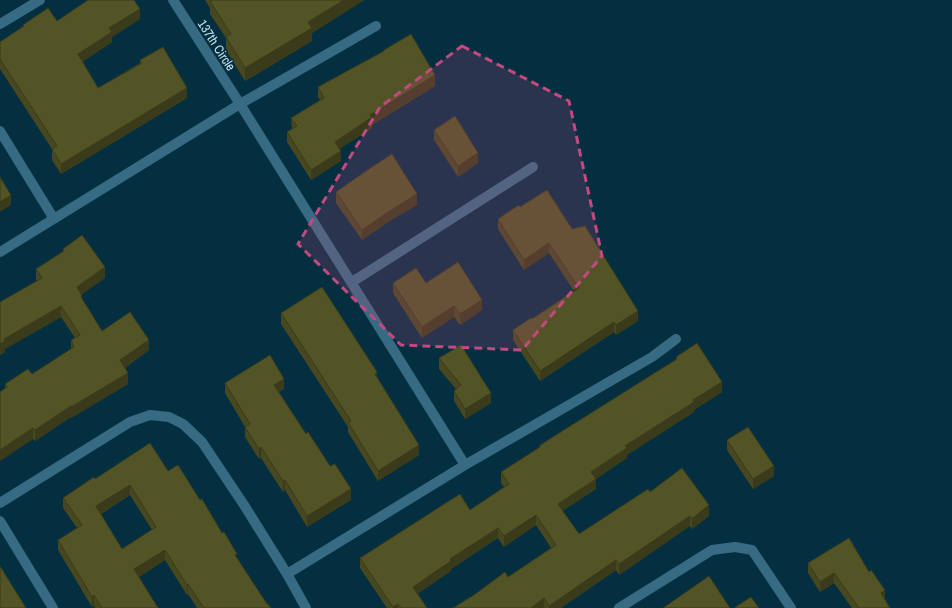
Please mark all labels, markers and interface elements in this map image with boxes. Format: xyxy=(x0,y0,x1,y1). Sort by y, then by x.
street label: 137th Circle xyxy=(194,17,239,74)

